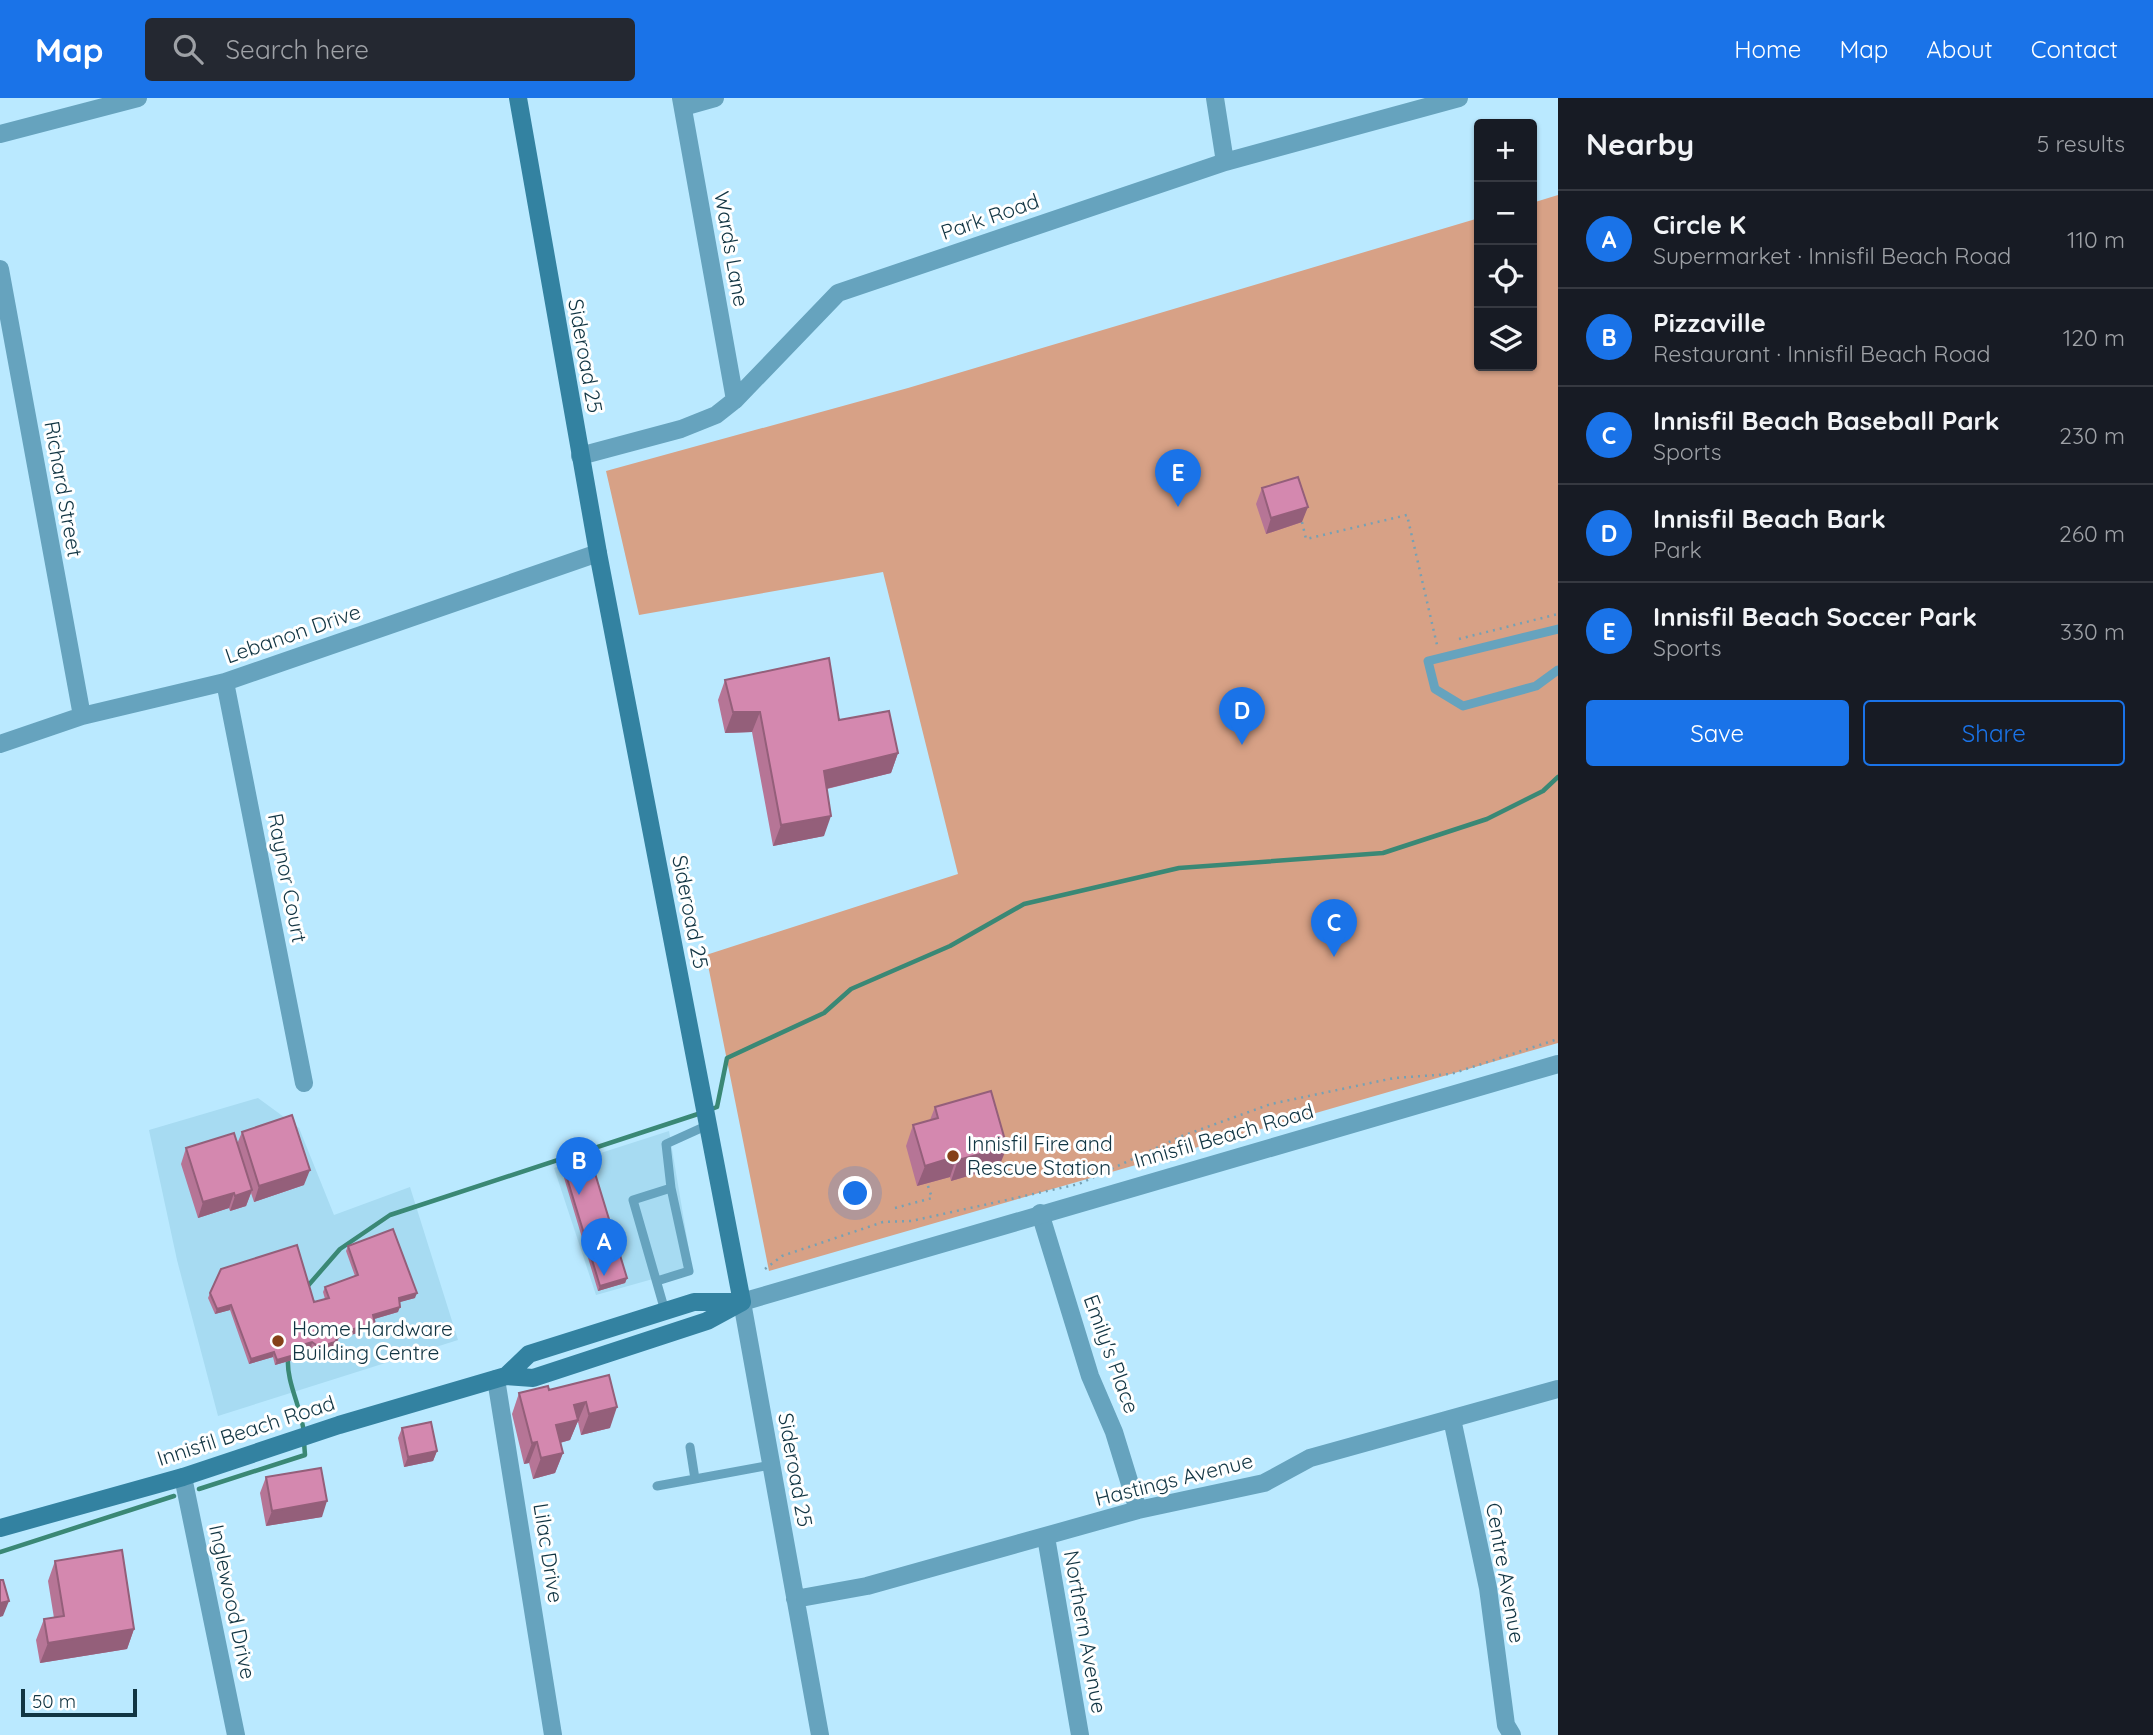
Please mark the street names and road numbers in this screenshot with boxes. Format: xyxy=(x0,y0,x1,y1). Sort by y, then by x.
street label: Park Road xyxy=(937,187,1042,245)
street label: Wards Lane xyxy=(709,189,755,309)
street label: Sideroad 25 xyxy=(563,297,609,415)
street label: Richard Street xyxy=(39,419,89,559)
street label: Lebanon Drive xyxy=(221,598,364,668)
street label: Raynor Court xyxy=(263,811,313,945)
street label: Sideroad 25 xyxy=(667,853,715,971)
street label: Innisfil Beach Road xyxy=(1131,1097,1316,1173)
street label: Emily's Place xyxy=(1078,1291,1145,1417)
street label: Innisfil Beach Road xyxy=(153,1389,338,1471)
street label: Sideroad 25 xyxy=(773,1411,819,1529)
street label: Hastings Avenue xyxy=(1092,1447,1255,1511)
street label: Lilac Drive xyxy=(528,1501,570,1604)
street label: Centre Avenue xyxy=(1481,1501,1531,1645)
street label: Inglewood Drive xyxy=(204,1522,262,1681)
street label: Northern Avenue xyxy=(1059,1548,1113,1715)

